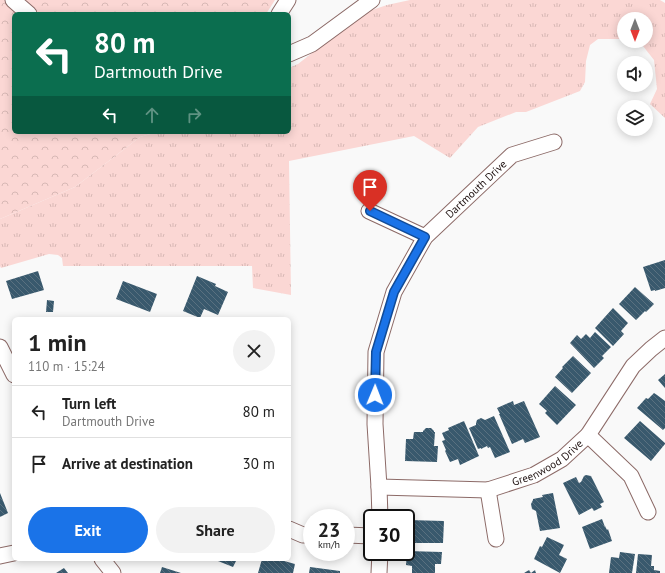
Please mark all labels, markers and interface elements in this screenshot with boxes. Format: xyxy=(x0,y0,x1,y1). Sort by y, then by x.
north arrow xyxy=(617,12,653,48)
map controls xyxy=(617,12,653,136)
text: 80 m xyxy=(94,24,155,61)
icon: left xyxy=(28,28,80,80)
button: sound xyxy=(617,56,653,92)
text: Dartmouth Drive xyxy=(94,60,223,83)
button: layers xyxy=(617,100,653,136)
icon: left xyxy=(99,104,121,126)
icon: ahead xyxy=(141,104,163,126)
icon: right xyxy=(183,104,205,126)
street label: Dartmouth Drive xyxy=(443,157,510,221)
pin xyxy=(353,170,387,211)
icon: arrive xyxy=(359,176,381,198)
text: 1 min xyxy=(28,327,87,358)
button: close xyxy=(233,330,275,372)
text: 110 m · 15:24 xyxy=(28,358,105,375)
position arrow xyxy=(354,374,396,416)
text: Turn left xyxy=(62,394,116,413)
icon: left xyxy=(28,401,50,423)
text: 80 m xyxy=(242,402,275,421)
text: Dartmouth Drive xyxy=(62,413,155,430)
street label: Greenwood Drive xyxy=(510,436,586,489)
icon: arrive xyxy=(28,453,50,475)
text: Arrive at destination xyxy=(62,454,193,473)
text: 30 m xyxy=(242,454,275,473)
button: Exit xyxy=(28,507,148,553)
button: Share xyxy=(156,507,275,553)
speed limit sign: 30 xyxy=(363,509,415,561)
text: 23 xyxy=(318,517,340,543)
text: km/h xyxy=(318,538,340,551)

